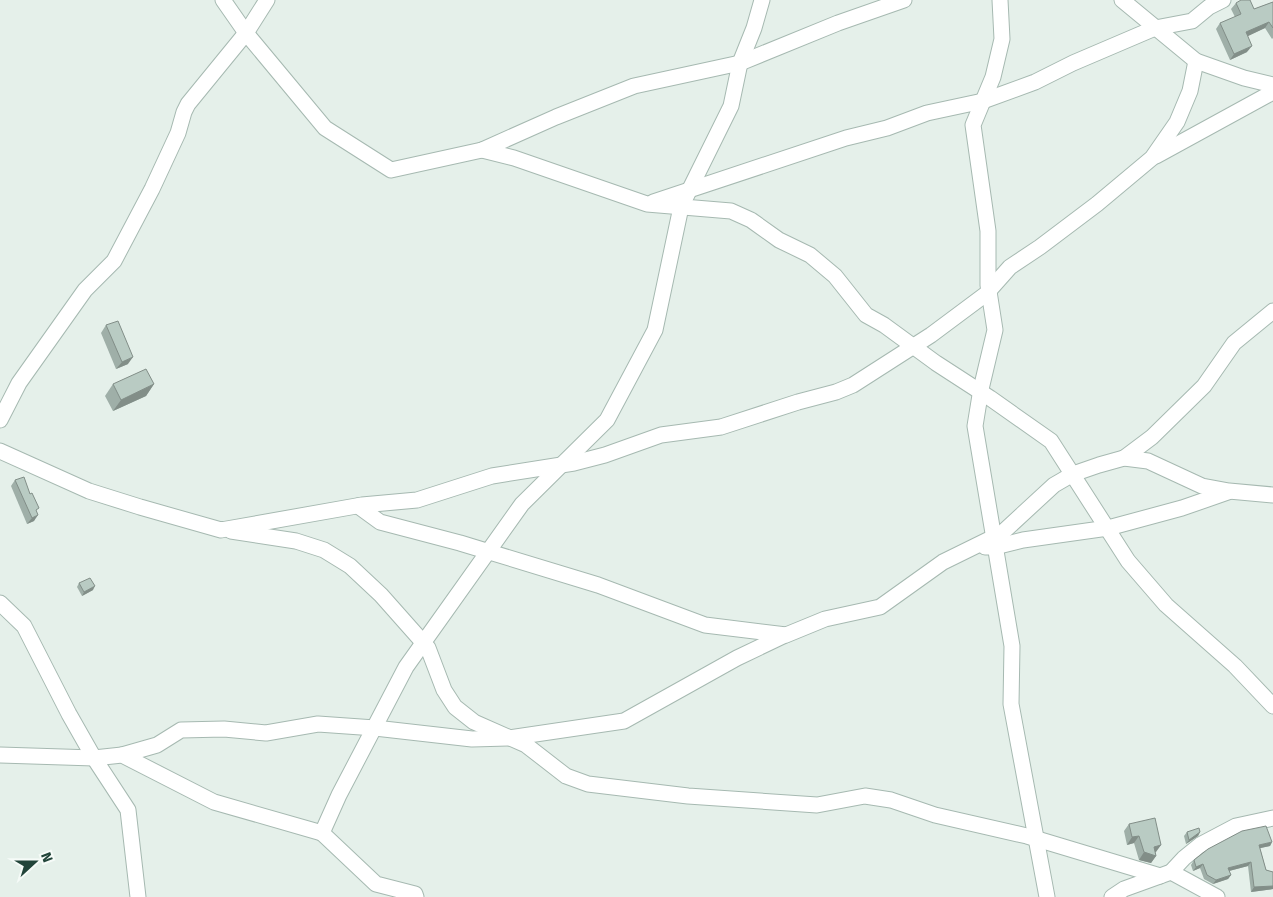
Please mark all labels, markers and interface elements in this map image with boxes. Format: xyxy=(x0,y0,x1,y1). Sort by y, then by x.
north arrow xyxy=(10,837,60,887)
text: N xyxy=(37,850,56,865)

